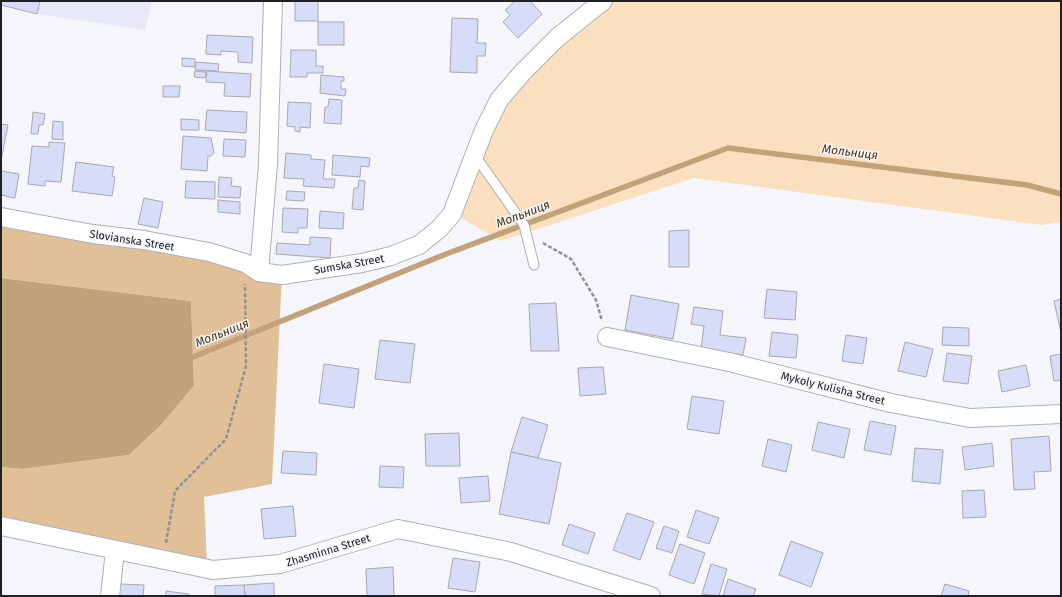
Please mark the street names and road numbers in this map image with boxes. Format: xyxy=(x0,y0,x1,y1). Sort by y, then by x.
street label: Slovianska Street xyxy=(89,227,175,254)
street label: Sumska Street xyxy=(313,252,385,277)
street label: Mykoly Kulisha Street xyxy=(779,369,886,408)
street label: Zhasminna Street xyxy=(284,531,372,569)

